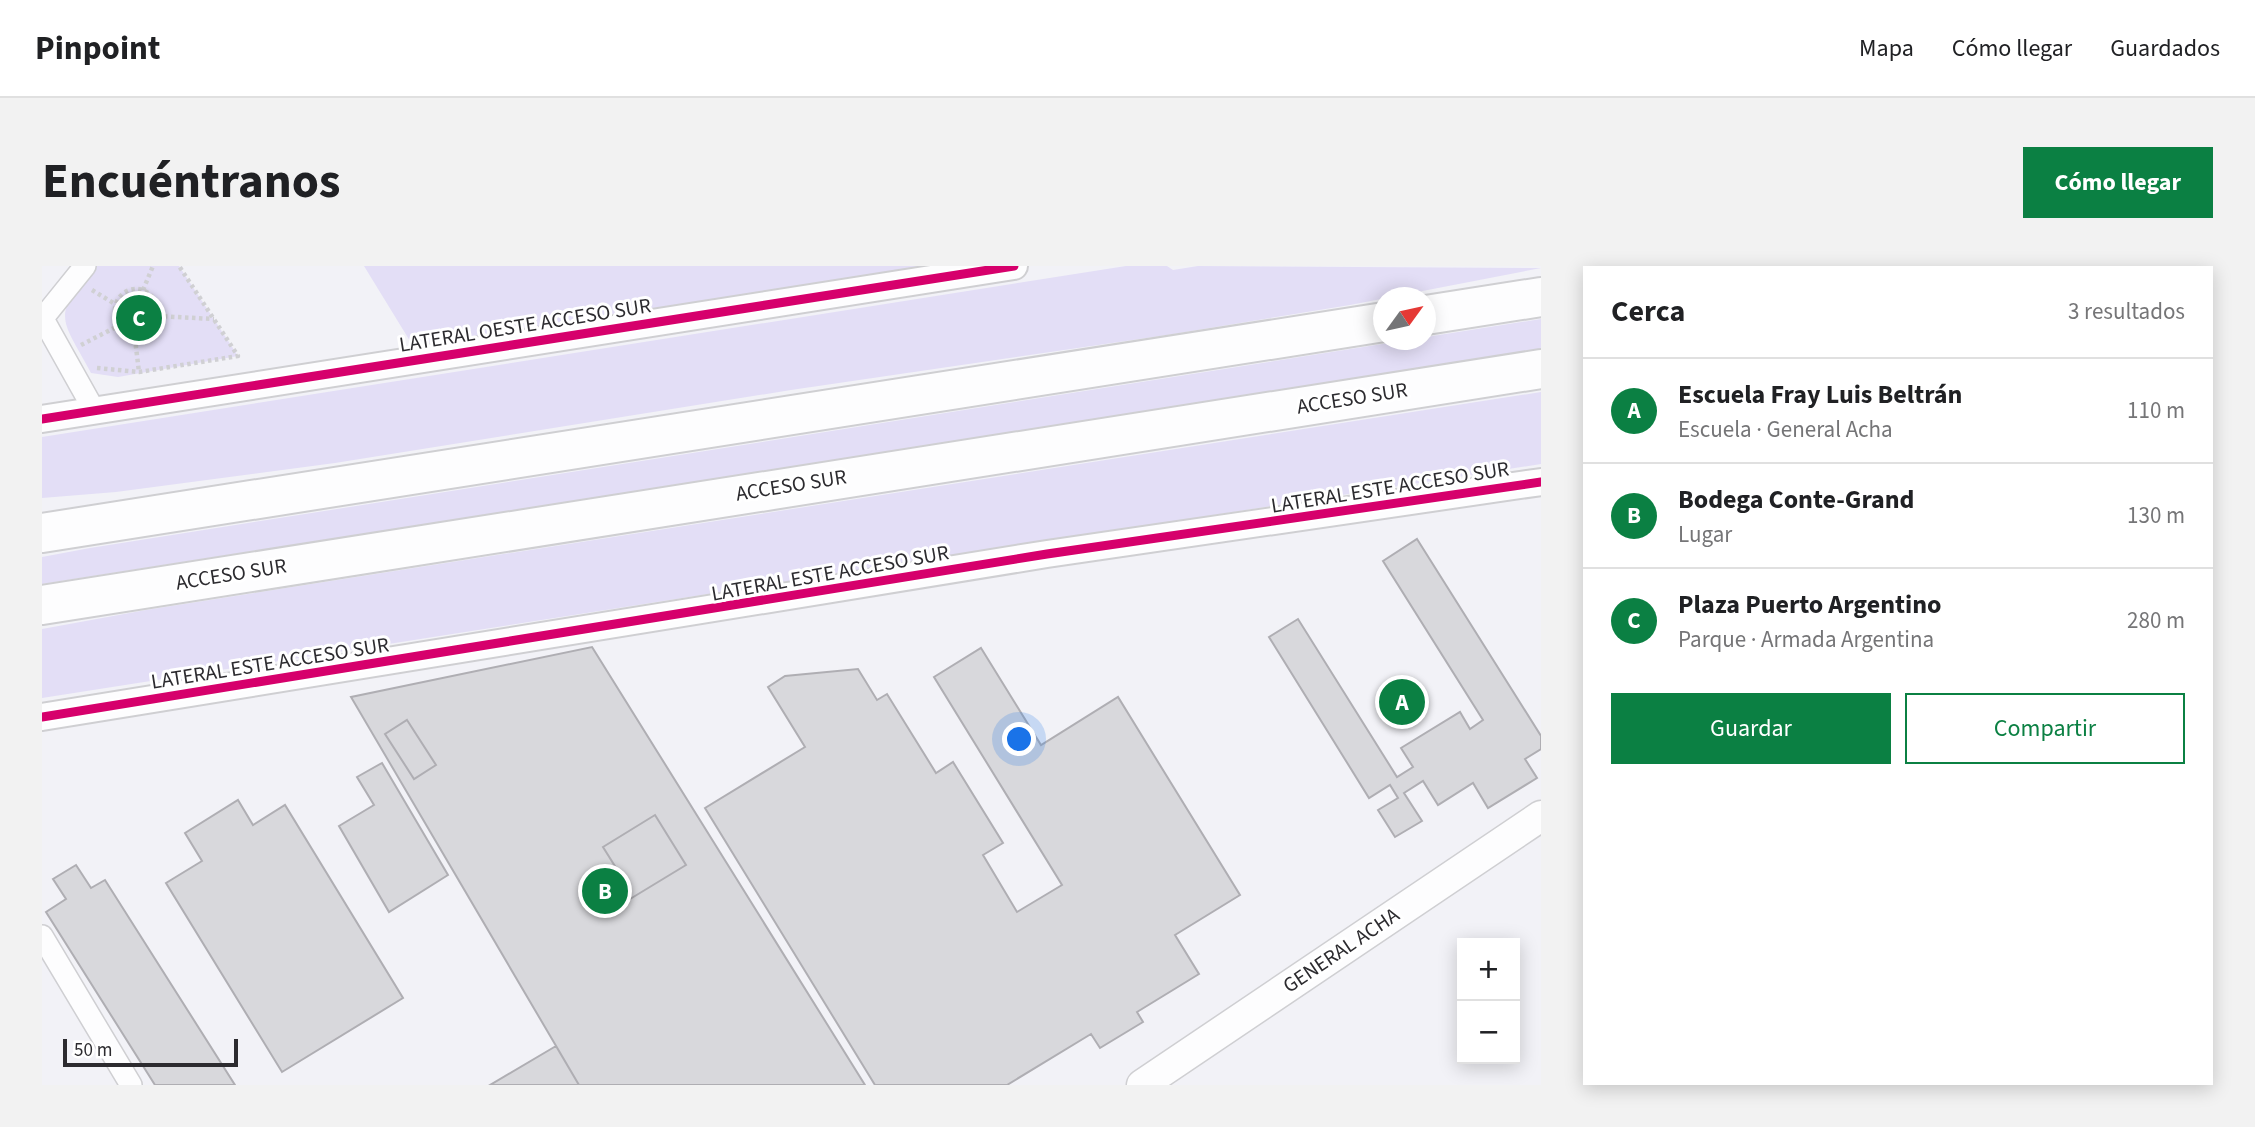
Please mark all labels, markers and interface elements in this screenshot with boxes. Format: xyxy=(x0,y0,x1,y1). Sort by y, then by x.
text: Pinpoint xyxy=(35,25,161,72)
text: Mapa xyxy=(1859,31,1914,66)
text: Cómo llegar xyxy=(1952,31,2072,66)
text: Guardados xyxy=(2110,31,2220,66)
text: Encuéntranos xyxy=(42,147,340,217)
button: Cómo llegar xyxy=(2023,147,2213,218)
north arrow xyxy=(1373,287,1436,350)
street label: LATERAL OESTE ACCESO SUR xyxy=(397,290,653,360)
text: Cerca xyxy=(1611,290,1685,333)
pin: C xyxy=(116,292,162,344)
text: 3 resultados xyxy=(2068,295,2185,328)
street label: ACCESO SUR xyxy=(1294,374,1410,422)
text: Escuela Fray Luis Beltrán xyxy=(1678,376,1962,413)
text: A xyxy=(1627,394,1641,427)
text: 110 m xyxy=(2127,394,2185,427)
text: Escuela · General Acha xyxy=(1678,413,1893,446)
street label: LATERAL ESTE ACCESO SUR xyxy=(1269,453,1511,521)
street label: ACCESO SUR xyxy=(733,461,849,509)
text: Bodega Conte-Grand xyxy=(1678,481,1915,518)
text: B xyxy=(1627,499,1641,532)
text: 130 m xyxy=(2127,499,2185,532)
text: Lugar xyxy=(1678,518,1732,551)
street label: LATERAL ESTE ACCESO SUR xyxy=(709,537,951,609)
street label: ACCESO SUR xyxy=(173,550,289,598)
text: Plaza Puerto Argentino xyxy=(1678,586,1942,623)
text: C xyxy=(1627,604,1641,637)
text: 280 m xyxy=(2127,604,2185,637)
text: Parque · Armada Argentina xyxy=(1678,623,1934,656)
street label: LATERAL ESTE ACCESO SUR xyxy=(149,629,391,697)
pin: A xyxy=(1379,676,1425,728)
button: Guardar xyxy=(1611,693,1891,764)
button: Compartir xyxy=(1905,693,2185,764)
your location xyxy=(1002,722,1036,756)
pin: B xyxy=(582,865,628,917)
street label: GENERAL ACHA xyxy=(1277,900,1406,1000)
map controls xyxy=(1457,938,1520,1064)
button: + xyxy=(1457,938,1520,1001)
button: − xyxy=(1457,1001,1520,1064)
scale bar xyxy=(63,1036,238,1068)
text: 50 m xyxy=(74,1037,112,1064)

